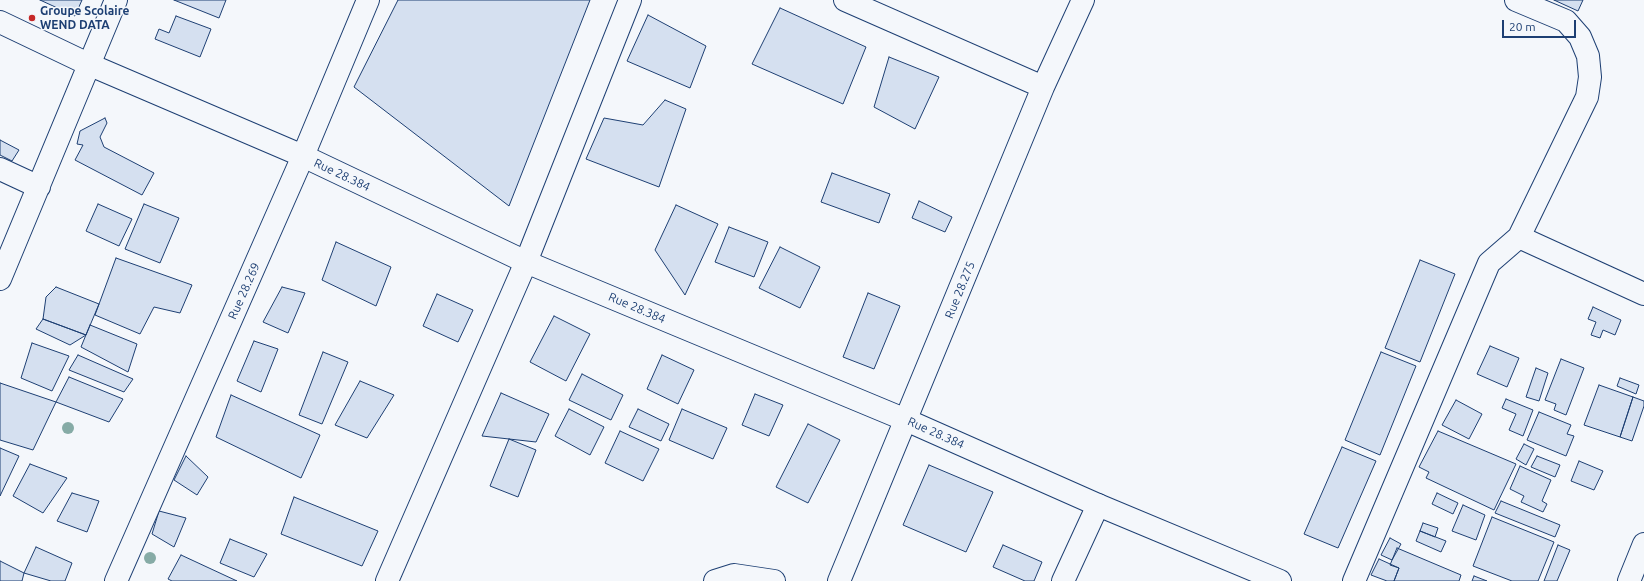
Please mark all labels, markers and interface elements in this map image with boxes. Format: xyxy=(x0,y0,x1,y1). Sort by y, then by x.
place label: Groupe Scolaire WEND DATA xyxy=(40,4,129,32)
scale bar xyxy=(1504,12,1578,38)
marker: Groupe Scolaire WEND DATA xyxy=(27,13,37,23)
text: 20 m xyxy=(1509,20,1536,33)
street label: Rue 28.384 xyxy=(312,156,372,194)
street label: Rue 28.275 xyxy=(942,259,978,321)
street label: Rue 28.269 xyxy=(225,260,263,322)
street label: Rue 28.384 xyxy=(606,290,668,326)
street label: Rue 28.384 xyxy=(905,414,967,452)

